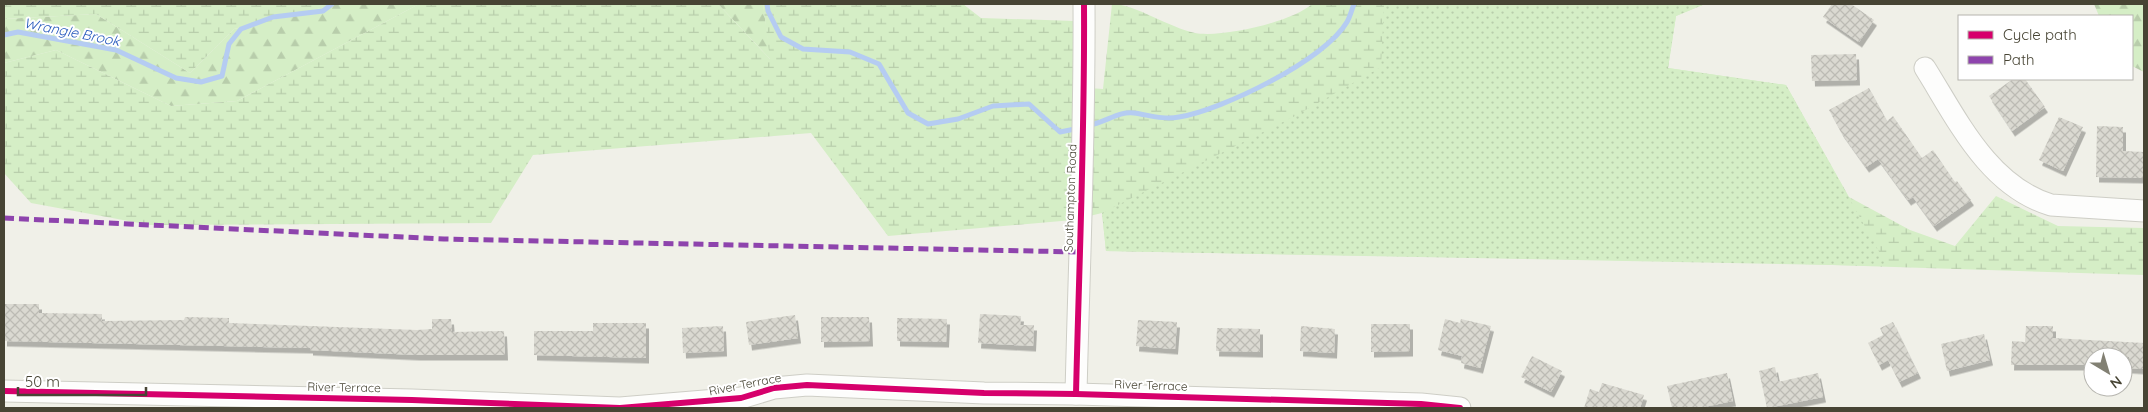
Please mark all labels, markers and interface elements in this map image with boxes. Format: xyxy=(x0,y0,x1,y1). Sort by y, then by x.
water label: Wrangle Brook xyxy=(22,14,123,50)
legend xyxy=(1958,15,2133,80)
text: Cycle path xyxy=(2003,25,2077,44)
text: Path xyxy=(2003,50,2035,69)
street label: Southampton Road xyxy=(1061,144,1079,252)
north arrow xyxy=(2083,347,2133,397)
scale bar xyxy=(18,364,145,396)
street label: River Terrace xyxy=(707,370,783,398)
text: 50 m xyxy=(25,372,60,391)
text: N xyxy=(2106,372,2126,393)
street label: River Terrace xyxy=(1114,376,1188,394)
street label: River Terrace xyxy=(307,379,381,395)

